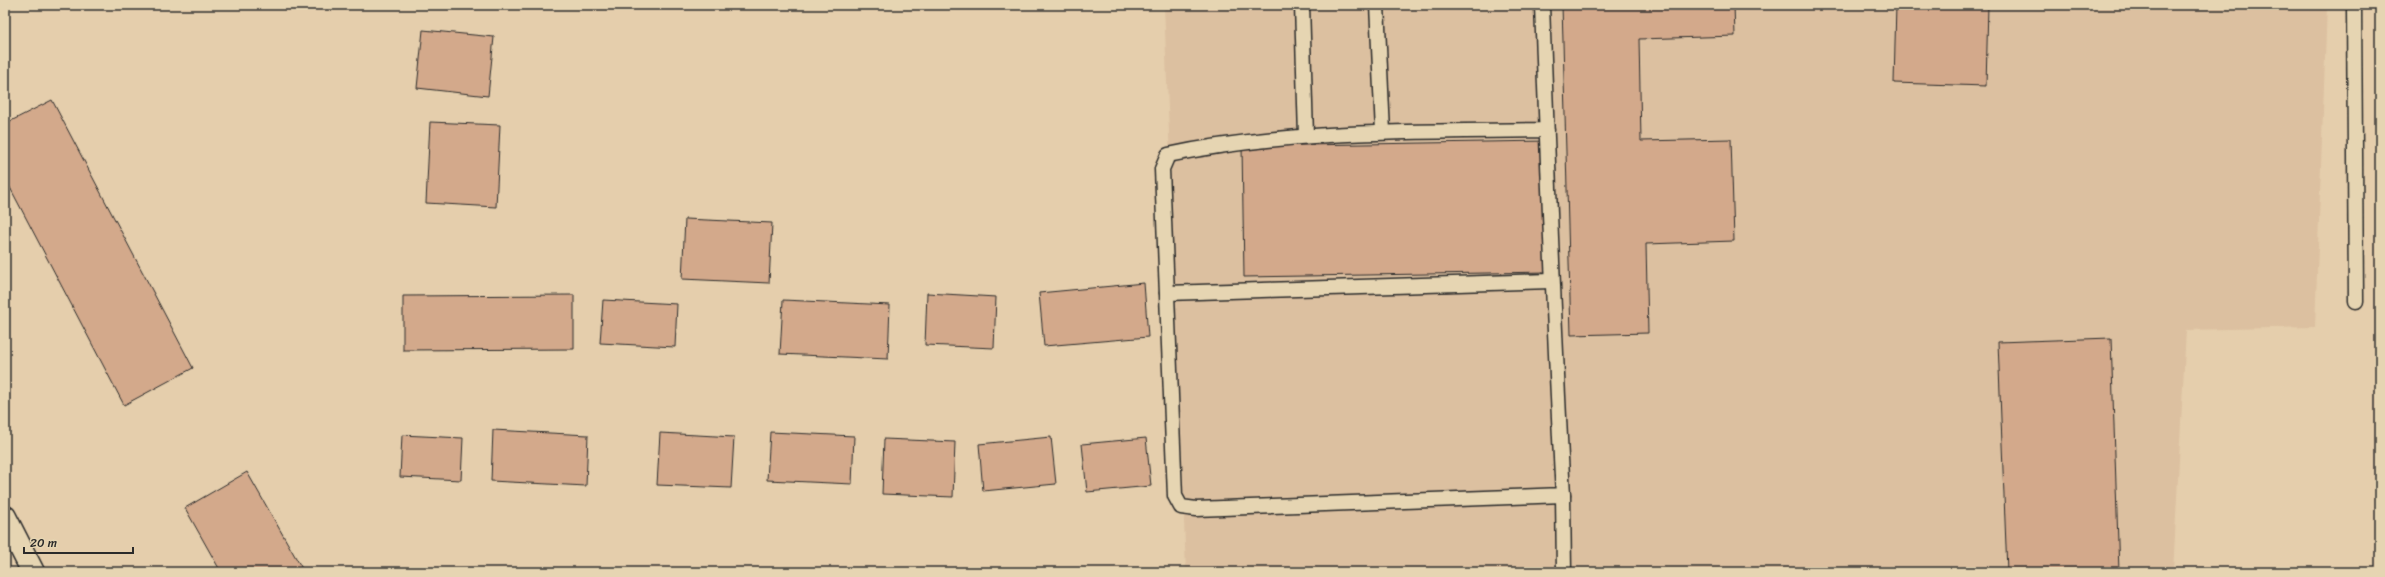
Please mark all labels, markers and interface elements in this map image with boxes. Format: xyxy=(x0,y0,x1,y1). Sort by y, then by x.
scale bar xyxy=(24,529,133,555)
text: 20 m xyxy=(30,532,57,554)

